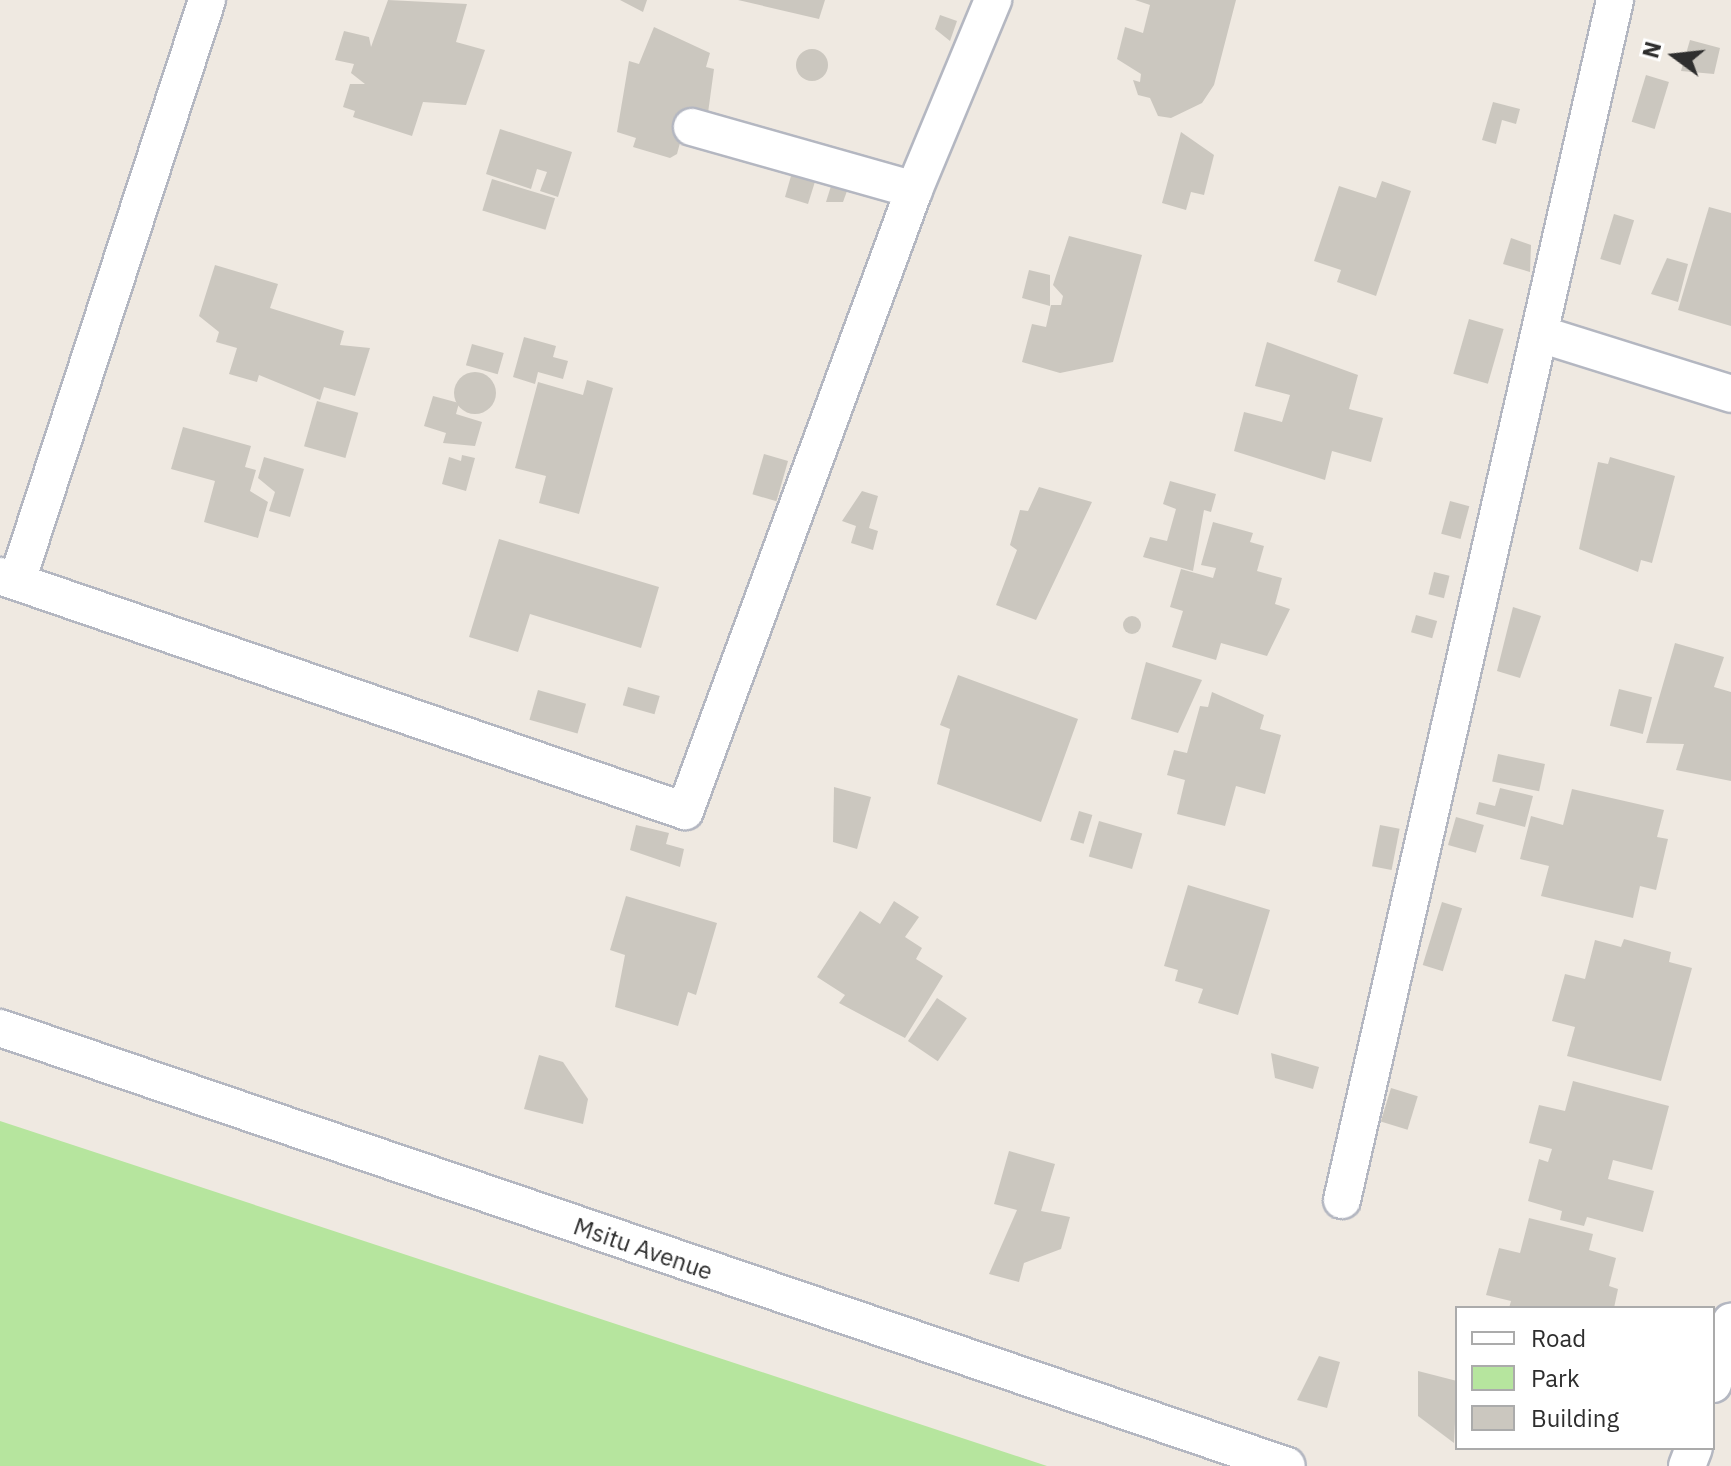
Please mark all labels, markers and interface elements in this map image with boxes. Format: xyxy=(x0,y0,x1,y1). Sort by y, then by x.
north arrow xyxy=(1635,16,1715,96)
text: N xyxy=(1635,38,1667,61)
street label: Msitu Avenue xyxy=(570,1212,716,1286)
legend xyxy=(1455,1306,1715,1450)
text: Road xyxy=(1531,1322,1586,1354)
text: Park xyxy=(1531,1362,1580,1394)
text: Building xyxy=(1531,1402,1619,1434)

